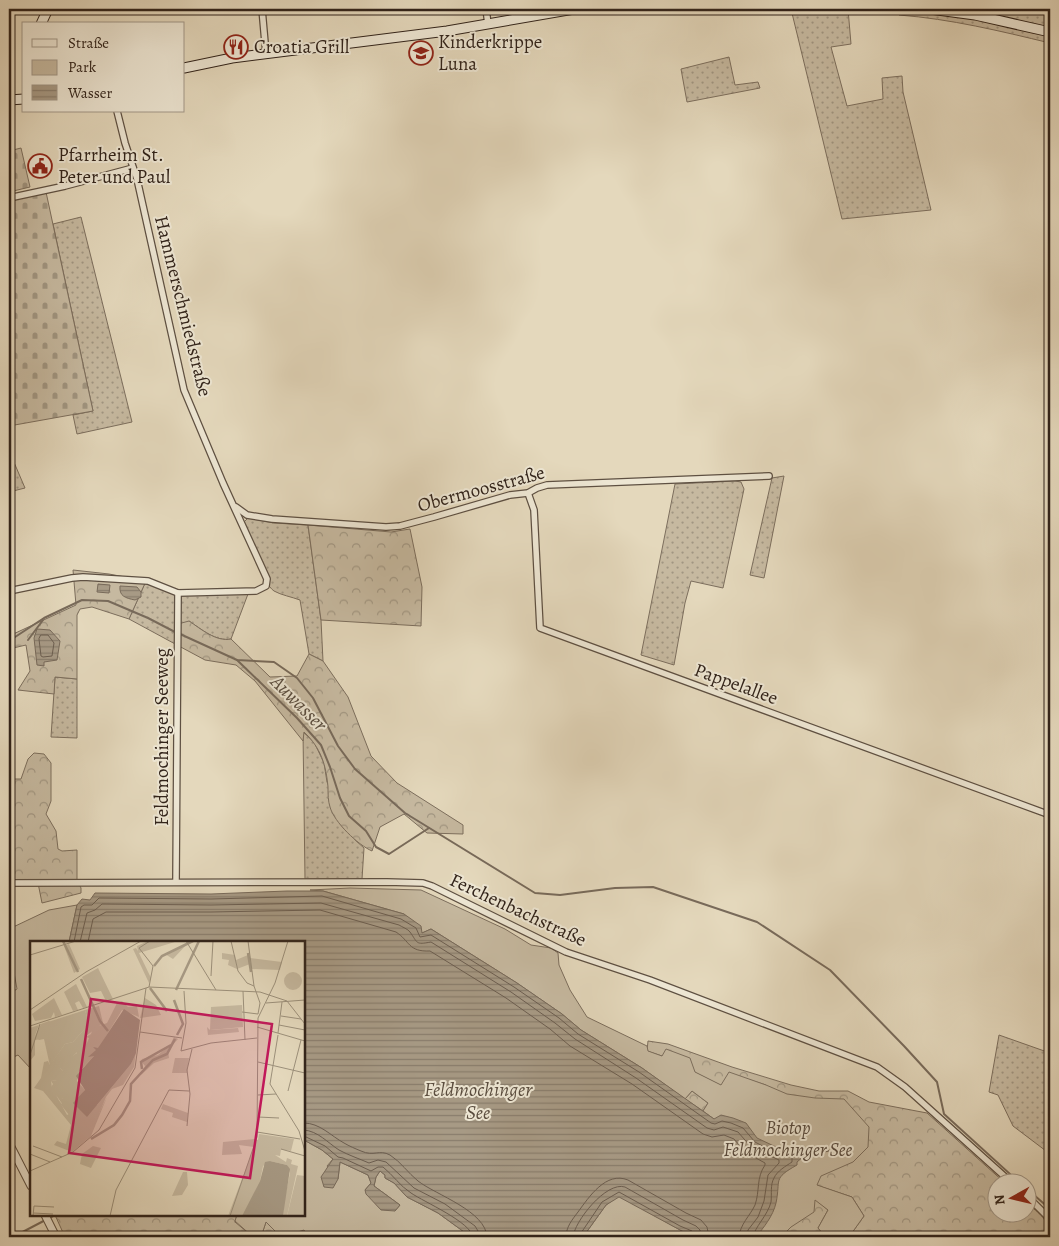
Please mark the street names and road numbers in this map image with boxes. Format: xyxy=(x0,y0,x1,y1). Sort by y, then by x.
street label: Hammerschmiedstraße xyxy=(148,213,218,399)
street label: Obermoosstraße xyxy=(415,460,547,518)
street label: Feldmochinger Seeweg xyxy=(149,647,175,826)
street label: Pappelallee xyxy=(691,657,781,711)
street label: Ferchenbachstraße xyxy=(445,867,591,953)

